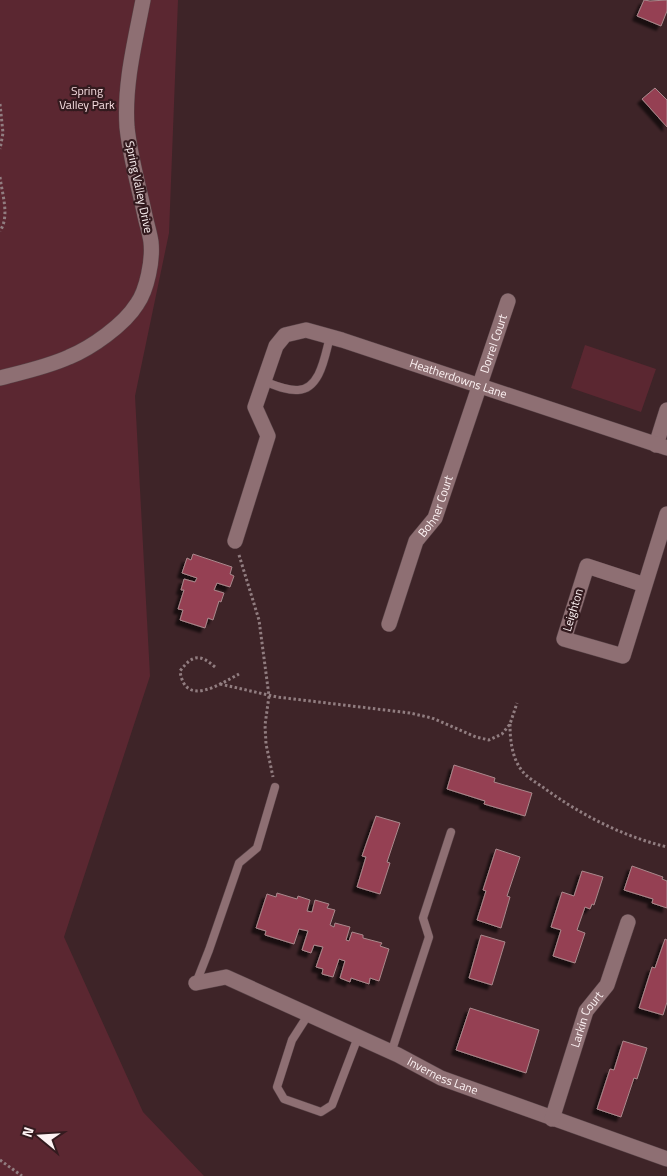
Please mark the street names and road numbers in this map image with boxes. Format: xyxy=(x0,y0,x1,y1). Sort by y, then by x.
street label: Spring Valley Drive xyxy=(120,139,159,235)
street label: Dorrel Court xyxy=(474,311,512,376)
street label: Heatherdowns Lane xyxy=(407,353,510,403)
street label: Bohner Court xyxy=(413,472,458,541)
street label: Leighton xyxy=(557,586,588,634)
street label: Larkin Court xyxy=(565,986,608,1050)
street label: Inverness Lane xyxy=(404,1052,481,1100)

